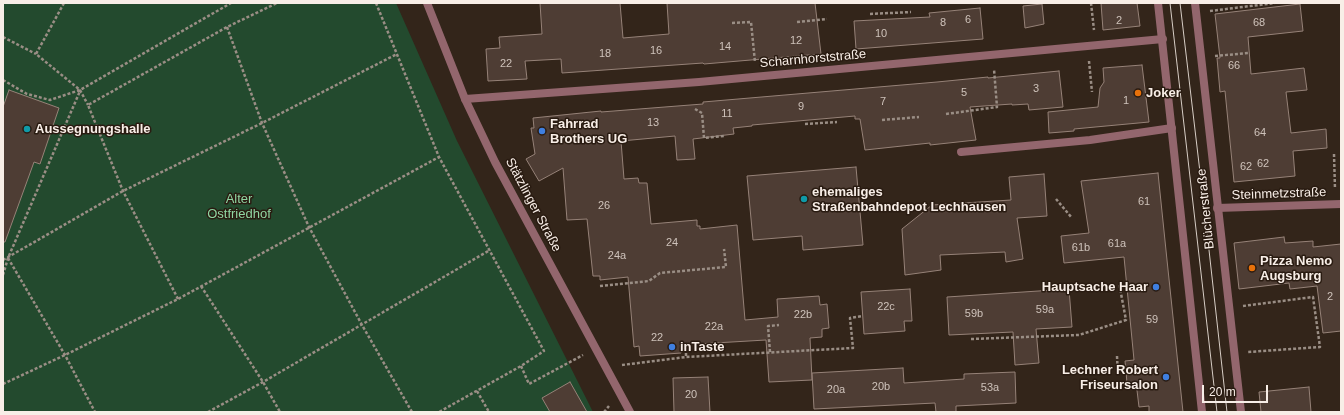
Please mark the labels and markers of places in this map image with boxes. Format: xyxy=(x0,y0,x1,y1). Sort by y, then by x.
place label: Joker xyxy=(1146,85,1181,101)
marker: Joker xyxy=(1133,88,1143,98)
place label: Fahrrad Brothers UG xyxy=(550,116,627,147)
place label: Aussegnungshalle xyxy=(35,121,151,137)
marker: Aussegnungshalle xyxy=(22,124,32,134)
marker: Fahrrad Brothers UG xyxy=(537,126,547,136)
place label: ehemaliges Straßenbahndepot Lechhausen xyxy=(812,184,1006,215)
marker: ehemaliges Straßenbahndepot Lechhausen xyxy=(799,194,809,204)
place label: Pizza Nemo Augsburg xyxy=(1260,253,1332,284)
marker: Pizza Nemo Augsburg xyxy=(1247,263,1257,273)
place label: Hauptsache Haar xyxy=(1042,279,1148,295)
marker: Hauptsache Haar xyxy=(1151,282,1161,292)
place label: inTaste xyxy=(680,339,725,355)
marker: inTaste xyxy=(667,342,677,352)
place label: Lechner Robert Friseursalon xyxy=(1062,362,1158,393)
marker: Lechner Robert Friseursalon xyxy=(1161,372,1171,382)

